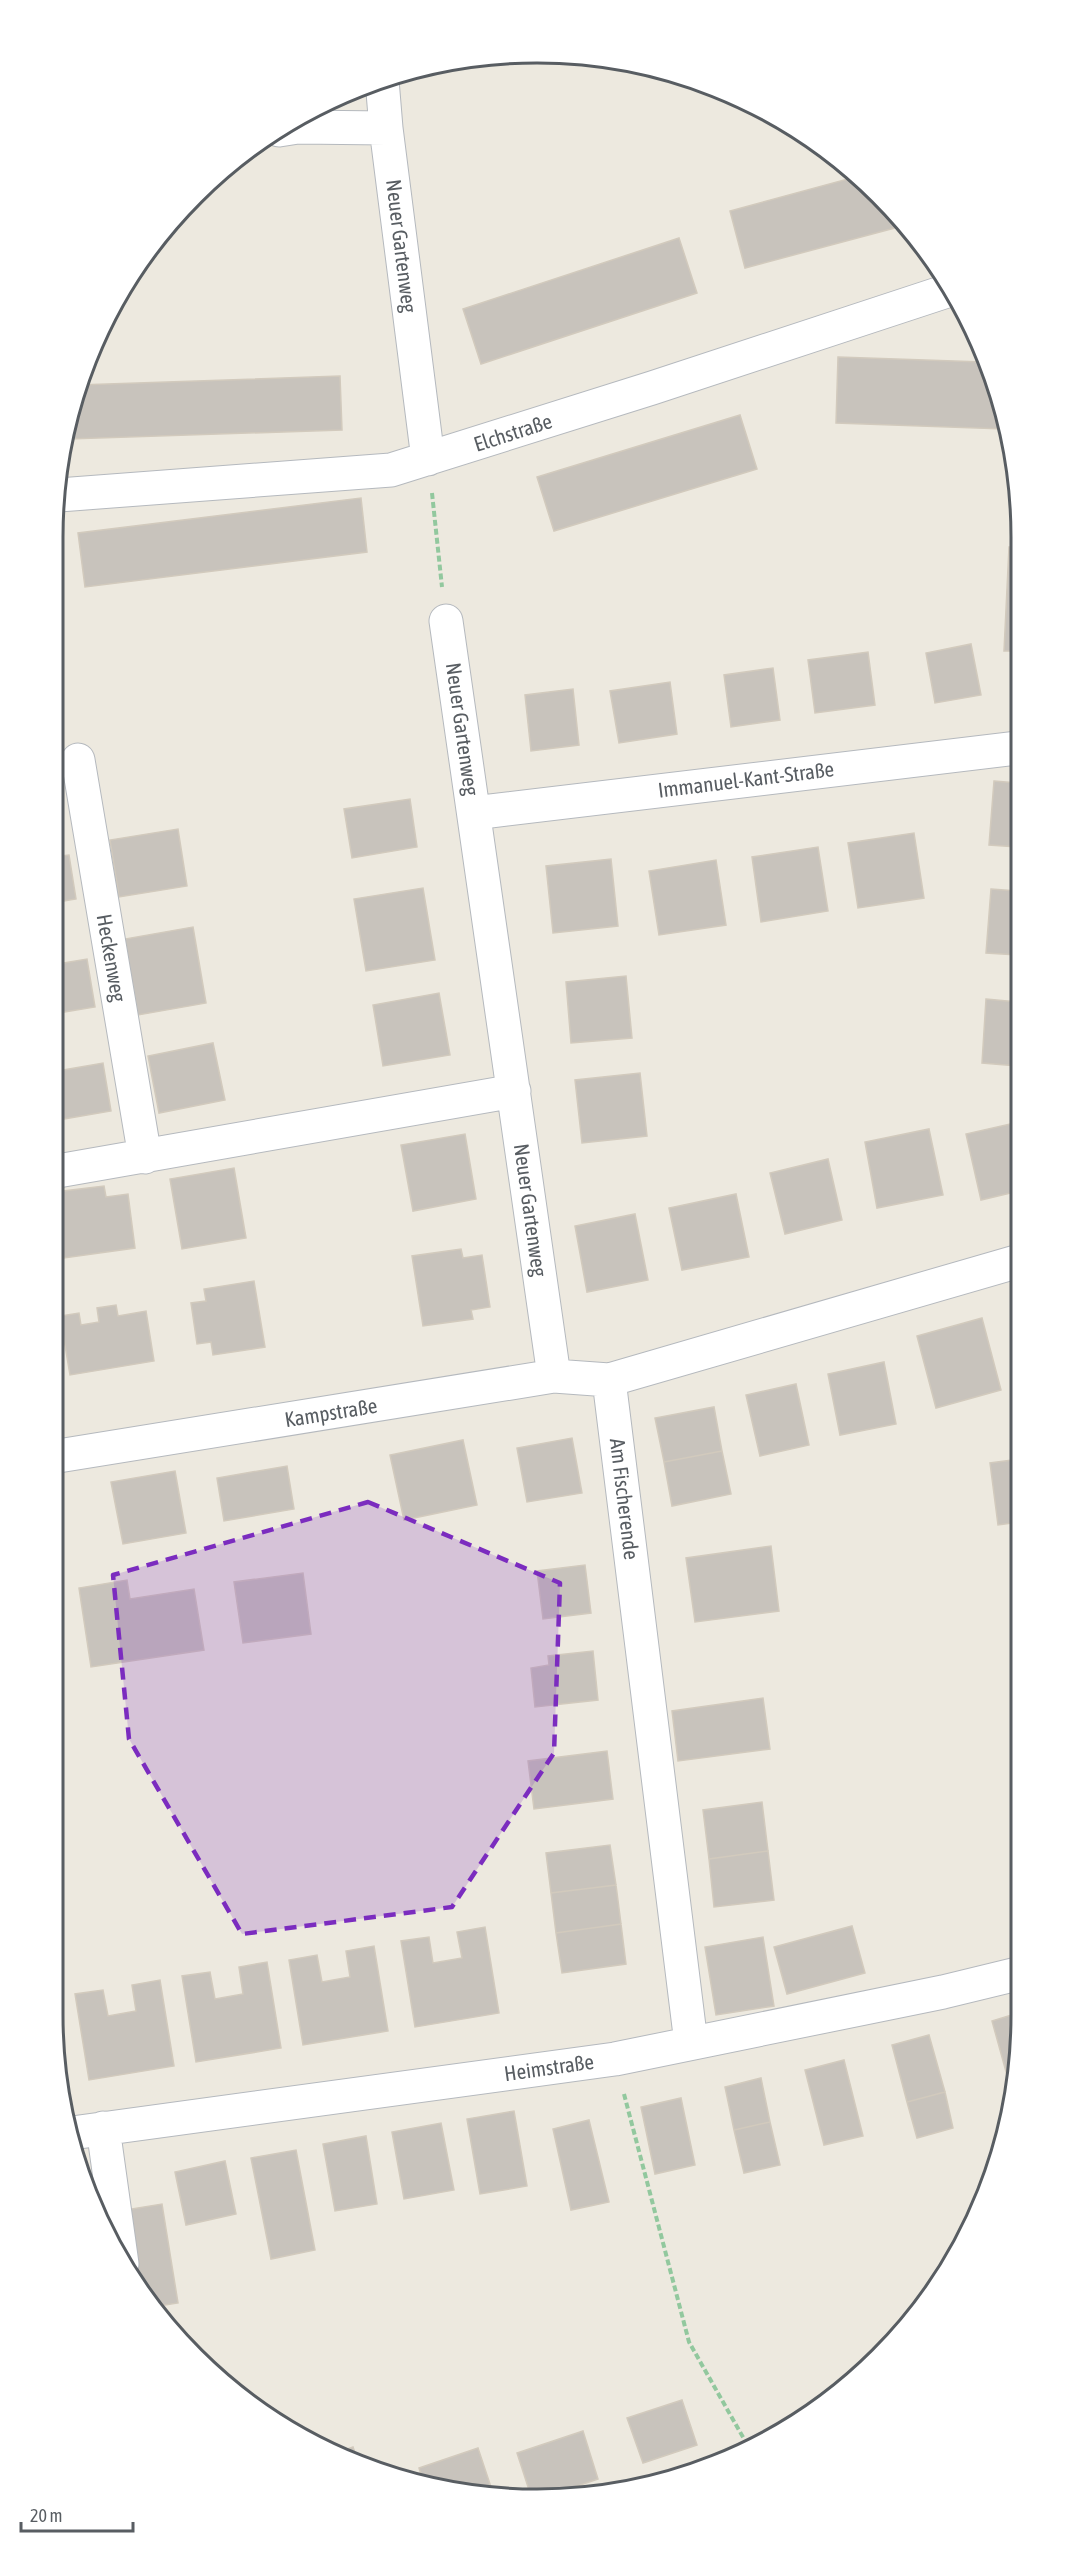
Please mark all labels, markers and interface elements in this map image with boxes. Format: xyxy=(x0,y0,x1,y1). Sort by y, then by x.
street label: Neuer Gartenweg xyxy=(382,178,422,314)
street label: Elchstraße xyxy=(471,408,555,456)
street label: Neuer Gartenweg xyxy=(442,661,484,797)
street label: Immanuel-Kant-Straße xyxy=(657,756,835,802)
street label: Heckenweg xyxy=(92,912,132,1004)
street label: Neuer Gartenweg xyxy=(510,1142,552,1278)
street label: Kampstraße xyxy=(283,1393,379,1431)
street label: Am Fischerende xyxy=(606,1437,644,1561)
street label: Heimstraße xyxy=(503,2049,595,2085)
scale bar xyxy=(21,2495,134,2533)
text: 20 m xyxy=(30,2505,62,2526)

